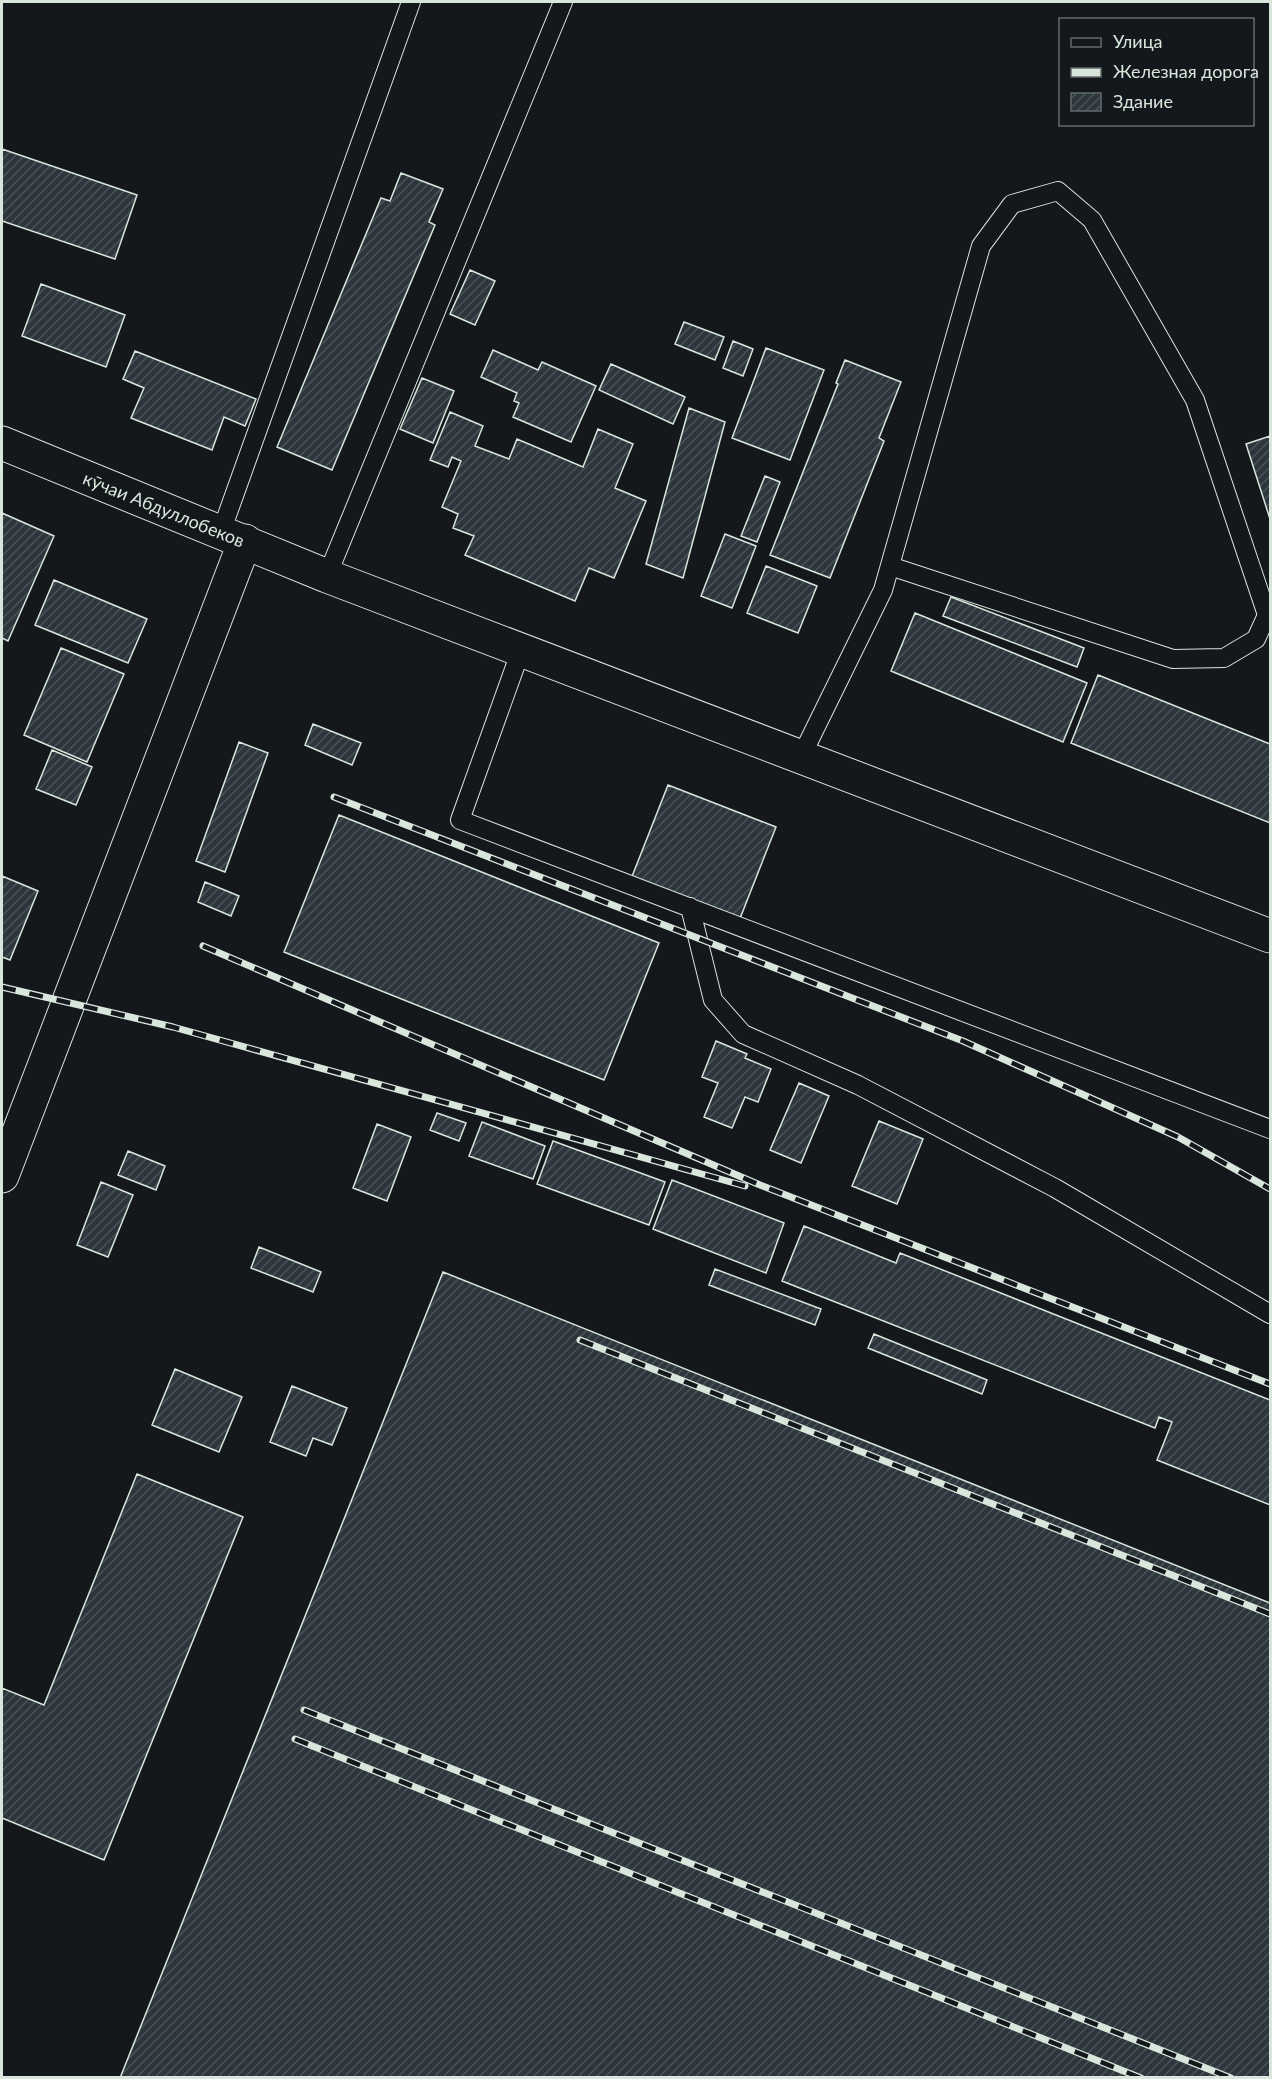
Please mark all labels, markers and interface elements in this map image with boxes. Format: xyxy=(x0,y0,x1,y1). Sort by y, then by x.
legend xyxy=(1059,18,1254,126)
text: Улица xyxy=(1113,30,1163,52)
text: Железная дорога xyxy=(1113,60,1259,82)
text: Здание xyxy=(1113,90,1173,112)
street label: кӯчаи Абдуллобеков xyxy=(80,467,248,551)

